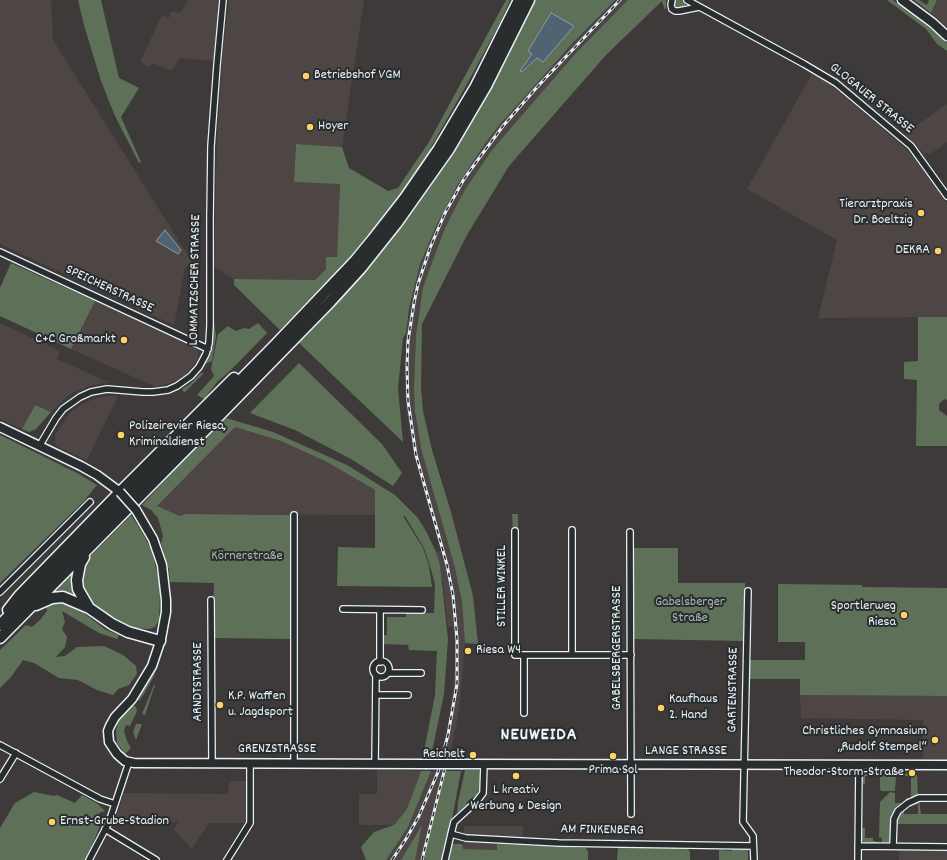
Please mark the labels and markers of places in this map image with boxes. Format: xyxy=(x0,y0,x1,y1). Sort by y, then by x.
place label: Betriebshof VGM xyxy=(314,68,401,84)
marker: Betriebshof VGM xyxy=(301,71,311,81)
place label: Hoyer xyxy=(318,119,348,135)
marker: Hoyer xyxy=(305,122,315,132)
place label: Tierarztpraxis Dr. Boeltzig xyxy=(839,197,913,230)
marker: Tierarztpraxis Dr. Boeltzig xyxy=(916,208,926,218)
place label: DEKRA xyxy=(895,243,930,259)
marker: DEKRA xyxy=(933,246,943,256)
place label: C+C Großmarkt xyxy=(35,332,116,348)
marker: C+C Großmarkt xyxy=(119,335,129,345)
place label: Polizeirevier Riesa, Kriminaldienst xyxy=(129,419,226,452)
marker: Polizeirevier Riesa, Kriminaldienst xyxy=(116,430,126,440)
place label: Sportlerweg Riesa xyxy=(831,599,896,632)
marker: Sportlerweg Riesa xyxy=(899,610,909,620)
place label: Riesa W4 xyxy=(476,643,521,659)
marker: Riesa W4 xyxy=(463,646,473,656)
place label: K.P. Waffen u. Jagdsport xyxy=(228,689,293,722)
place label: Kaufhaus 2. Hand xyxy=(669,692,718,724)
marker: K.P. Waffen u. Jagdsport xyxy=(215,700,225,710)
marker: Kaufhaus 2. Hand xyxy=(656,703,666,713)
place label: Christliches Gymnasium „Rudolf Stempel“ xyxy=(802,724,927,756)
marker: Christliches Gymnasium „Rudolf Stempel“ xyxy=(930,735,940,745)
place label: Reichelt xyxy=(423,747,465,763)
marker: Reichelt xyxy=(468,750,478,760)
marker: Prima Sol xyxy=(608,751,618,761)
place label: Prima Sol xyxy=(588,763,638,779)
place label: Theodor-Storm-Straße xyxy=(784,765,904,781)
marker: Theodor-Storm-Straße xyxy=(907,768,917,778)
marker: L kreativ Werbung & Design xyxy=(511,771,521,781)
place label: L kreativ Werbung & Design xyxy=(470,783,562,816)
place label: Ernst-Grube-Stadion xyxy=(60,814,169,830)
marker: Ernst-Grube-Stadion xyxy=(47,817,57,827)

